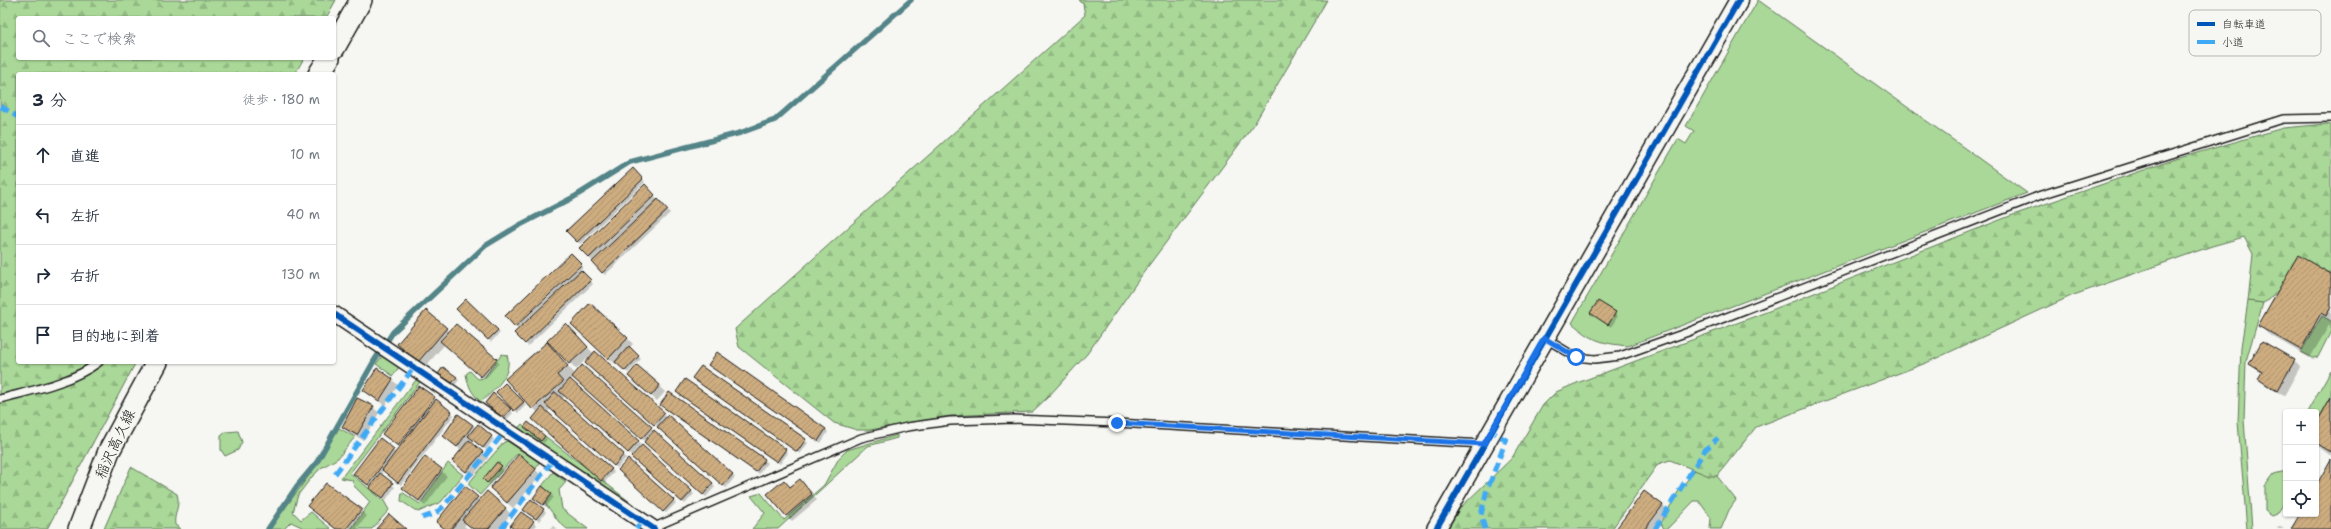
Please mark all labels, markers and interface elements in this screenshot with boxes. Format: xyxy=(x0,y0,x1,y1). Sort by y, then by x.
legend xyxy=(2189,10,2321,56)
search box xyxy=(16,16,336,60)
text: 自転車道 xyxy=(2222,17,2266,32)
icon: search xyxy=(30,27,52,49)
text: ここで検索 xyxy=(62,29,137,49)
text: 小道 xyxy=(2222,35,2244,50)
text: 3 分 xyxy=(32,89,67,111)
text: 徒歩 · 180 m xyxy=(243,91,320,108)
icon: ahead xyxy=(32,144,54,166)
text: 直進 xyxy=(70,146,100,166)
text: 10 m xyxy=(290,146,320,163)
icon: left xyxy=(32,204,54,226)
text: 左折 xyxy=(70,206,100,226)
text: 40 m xyxy=(286,206,320,223)
icon: right xyxy=(32,264,54,286)
text: 右折 xyxy=(70,266,100,286)
text: 130 m xyxy=(282,266,320,283)
icon: arrive xyxy=(32,324,54,346)
text: 目的地に到着 xyxy=(70,326,160,346)
route start xyxy=(1567,348,1585,366)
street label: 稲沢高久線 xyxy=(90,406,140,482)
map controls xyxy=(2283,409,2319,517)
button: + xyxy=(2283,409,2319,445)
route end xyxy=(1108,414,1126,432)
button: − xyxy=(2283,445,2319,481)
button: locate xyxy=(2283,481,2319,517)

